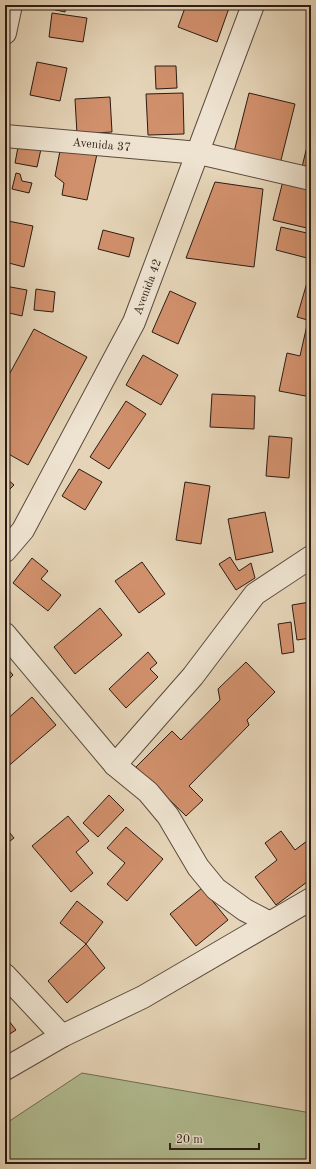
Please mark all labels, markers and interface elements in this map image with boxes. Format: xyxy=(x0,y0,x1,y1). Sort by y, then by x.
street label: Avenida 37 xyxy=(72,137,131,154)
street label: Avenida 42 xyxy=(132,257,164,317)
scale bar xyxy=(170,1125,259,1151)
text: 20 m xyxy=(176,1134,203,1146)

